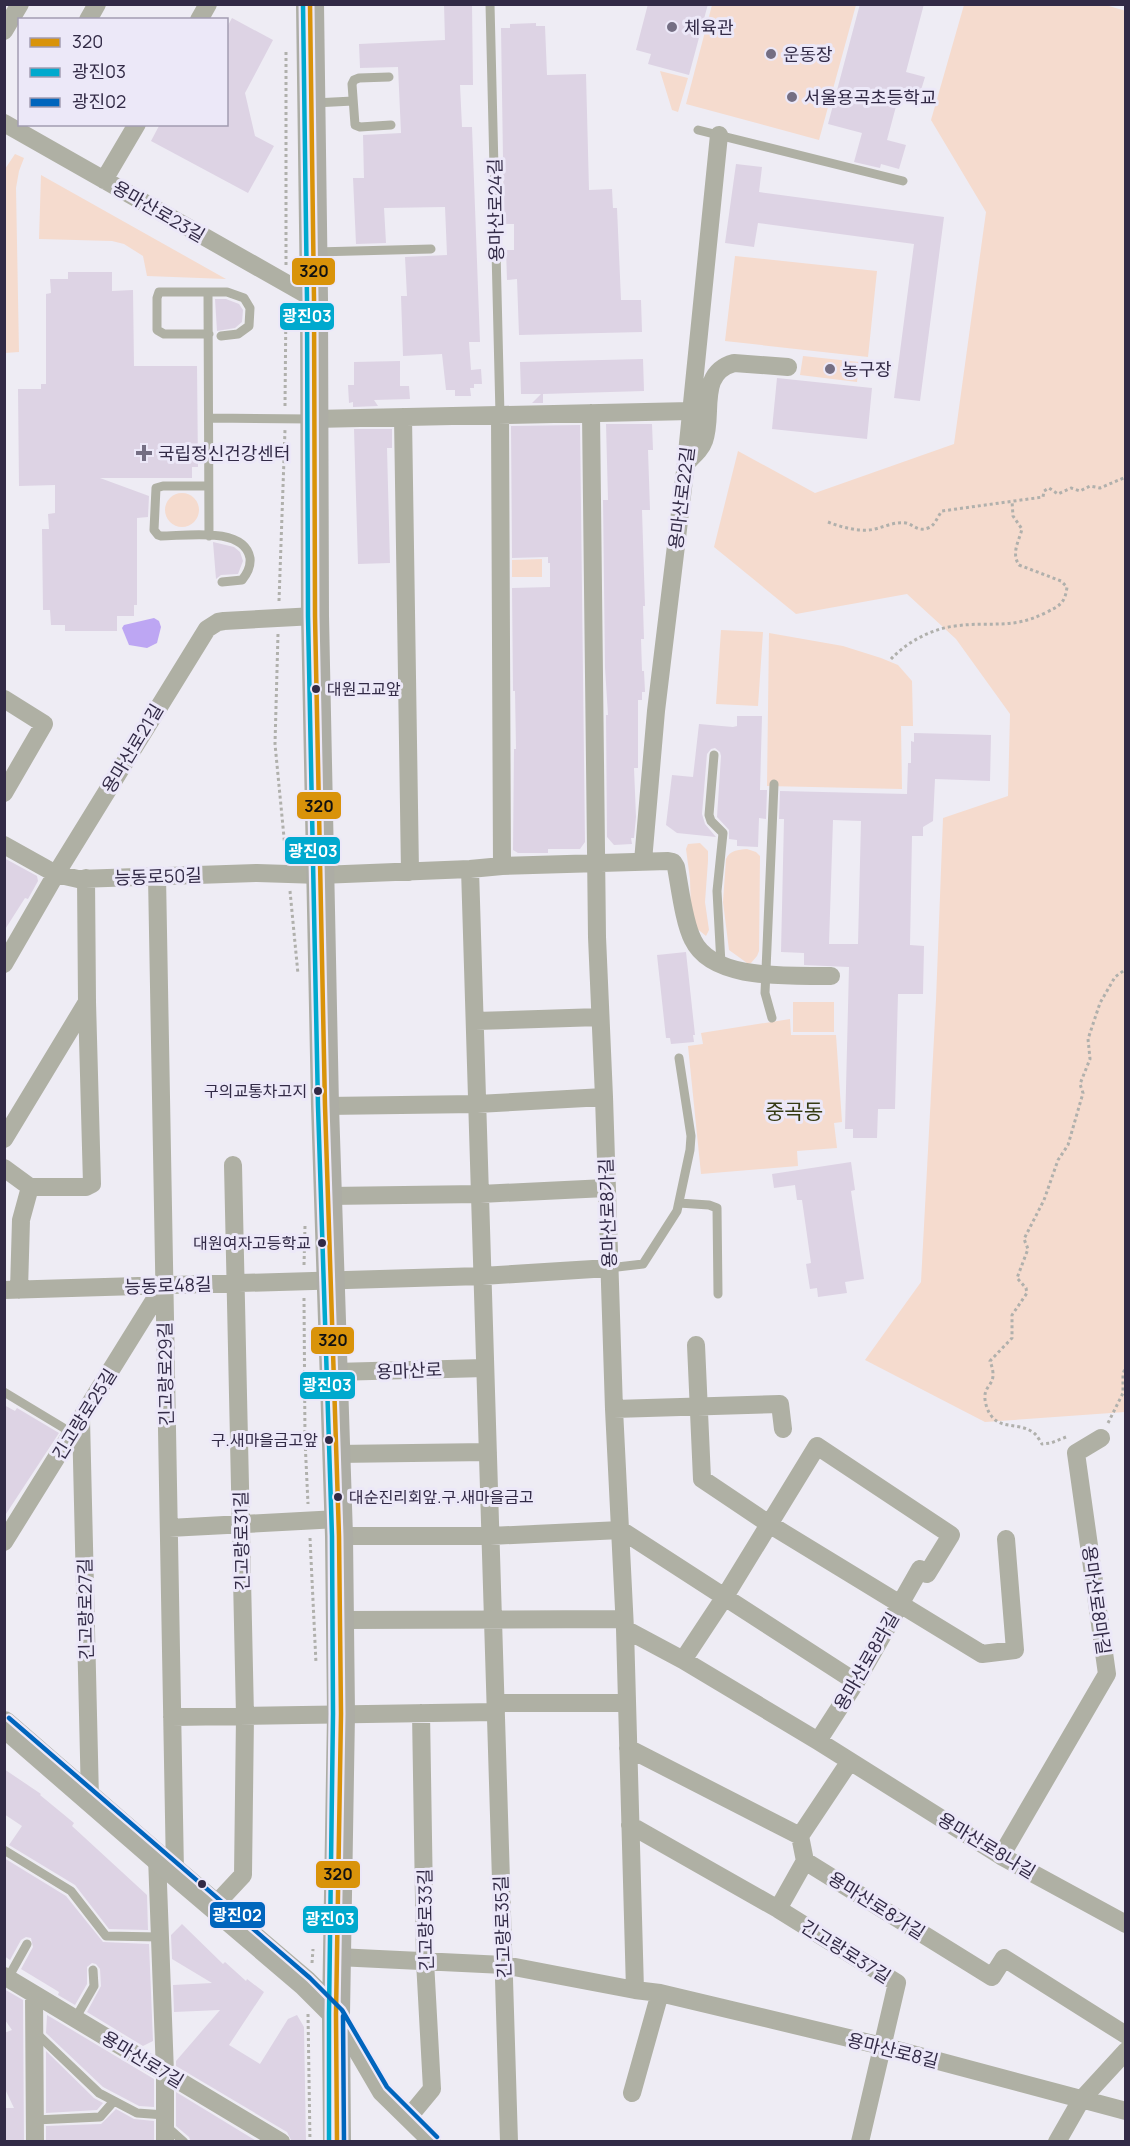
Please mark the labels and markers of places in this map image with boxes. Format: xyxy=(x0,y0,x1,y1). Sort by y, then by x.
place label: 체육관 xyxy=(684,15,734,39)
marker: 체육관 xyxy=(665,20,679,34)
place label: 운동장 xyxy=(783,42,833,66)
marker: 운동장 xyxy=(764,47,778,61)
place label: 서울용곡초등학교 xyxy=(804,85,936,109)
marker: 서울용곡초등학교 xyxy=(785,90,799,104)
place label: 농구장 xyxy=(842,357,892,381)
marker: 농구장 xyxy=(823,362,837,376)
place label: 국립정신건강센터 xyxy=(158,441,290,465)
marker: 국립정신건강센터 xyxy=(135,444,153,462)
place label: 대원고교앞 xyxy=(327,678,401,700)
marker: 대원고교앞 xyxy=(310,683,322,695)
place label: 구의교통차고지 xyxy=(204,1080,307,1102)
marker: 구의교통차고지 xyxy=(312,1085,324,1097)
place label: 대원여자고등학교 xyxy=(193,1232,311,1254)
marker: 대원여자고등학교 xyxy=(316,1237,328,1249)
place label: 구.새마을금고앞 xyxy=(211,1429,318,1451)
marker: 구.새마을금고앞 xyxy=(323,1434,335,1446)
place label: 대순진리회앞.구.새마을금고 xyxy=(349,1486,534,1508)
marker: 대순진리회앞.구.새마을금고 xyxy=(332,1491,344,1503)
unlabelled marker xyxy=(196,1878,208,1890)

